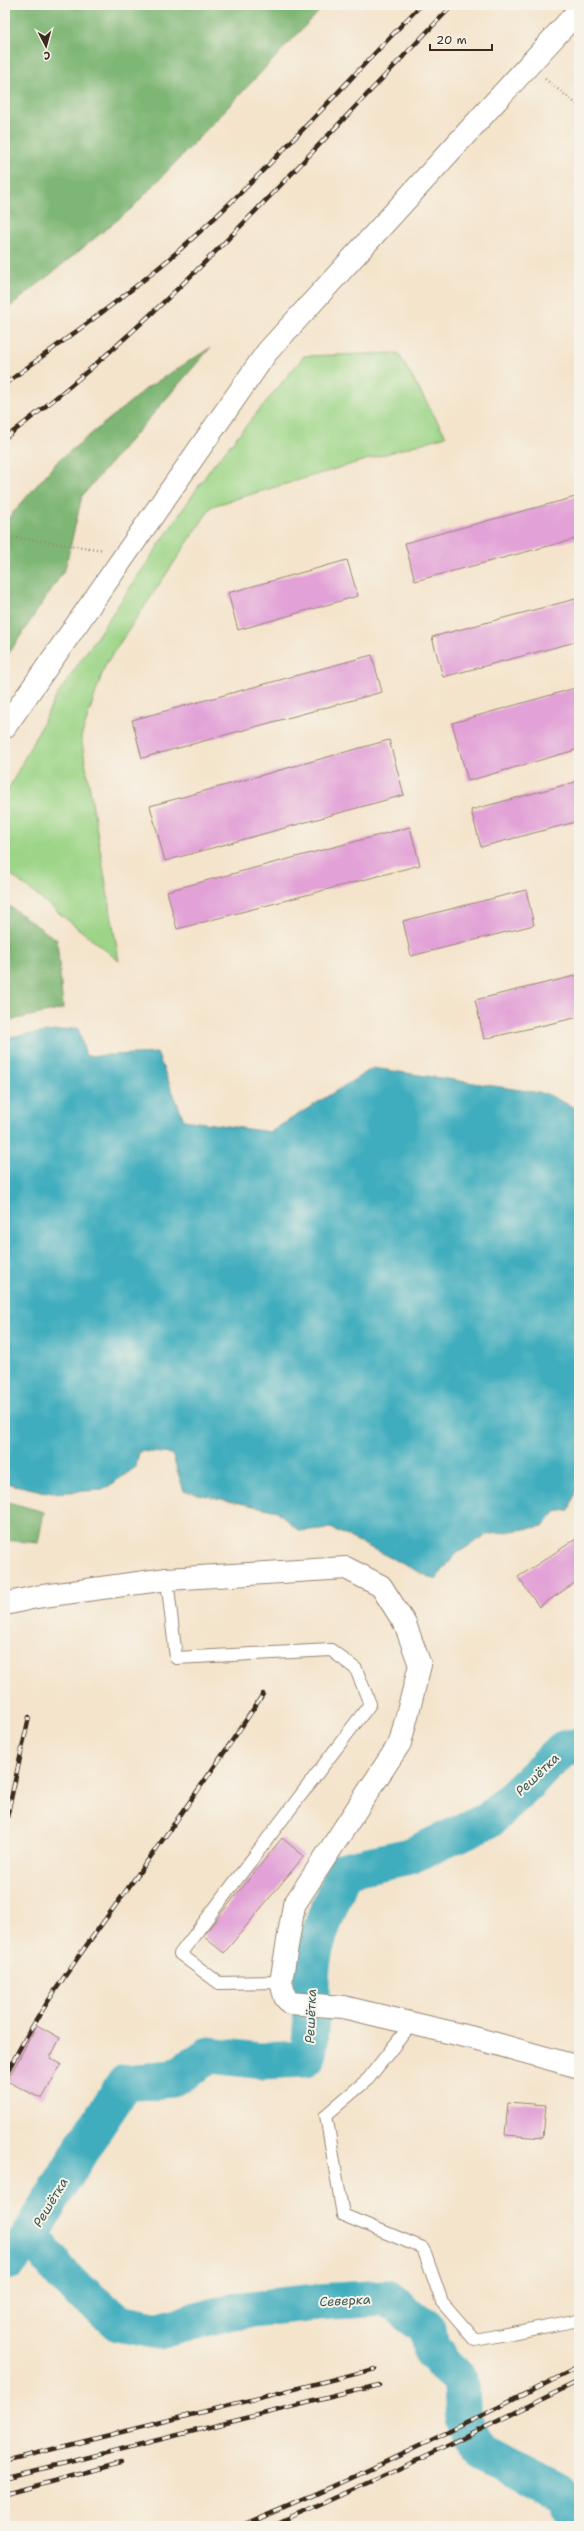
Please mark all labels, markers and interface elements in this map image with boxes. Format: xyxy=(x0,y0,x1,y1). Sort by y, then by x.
north arrow xyxy=(26,26,66,66)
scale bar xyxy=(430,26,492,52)
text: 20 m xyxy=(436,32,467,48)
text: С xyxy=(43,48,51,63)
water label: Решётка xyxy=(512,1749,563,1799)
water label: Решётка xyxy=(301,1988,320,2044)
water label: Решётка xyxy=(29,2174,72,2230)
water label: Северка xyxy=(319,2291,371,2310)

